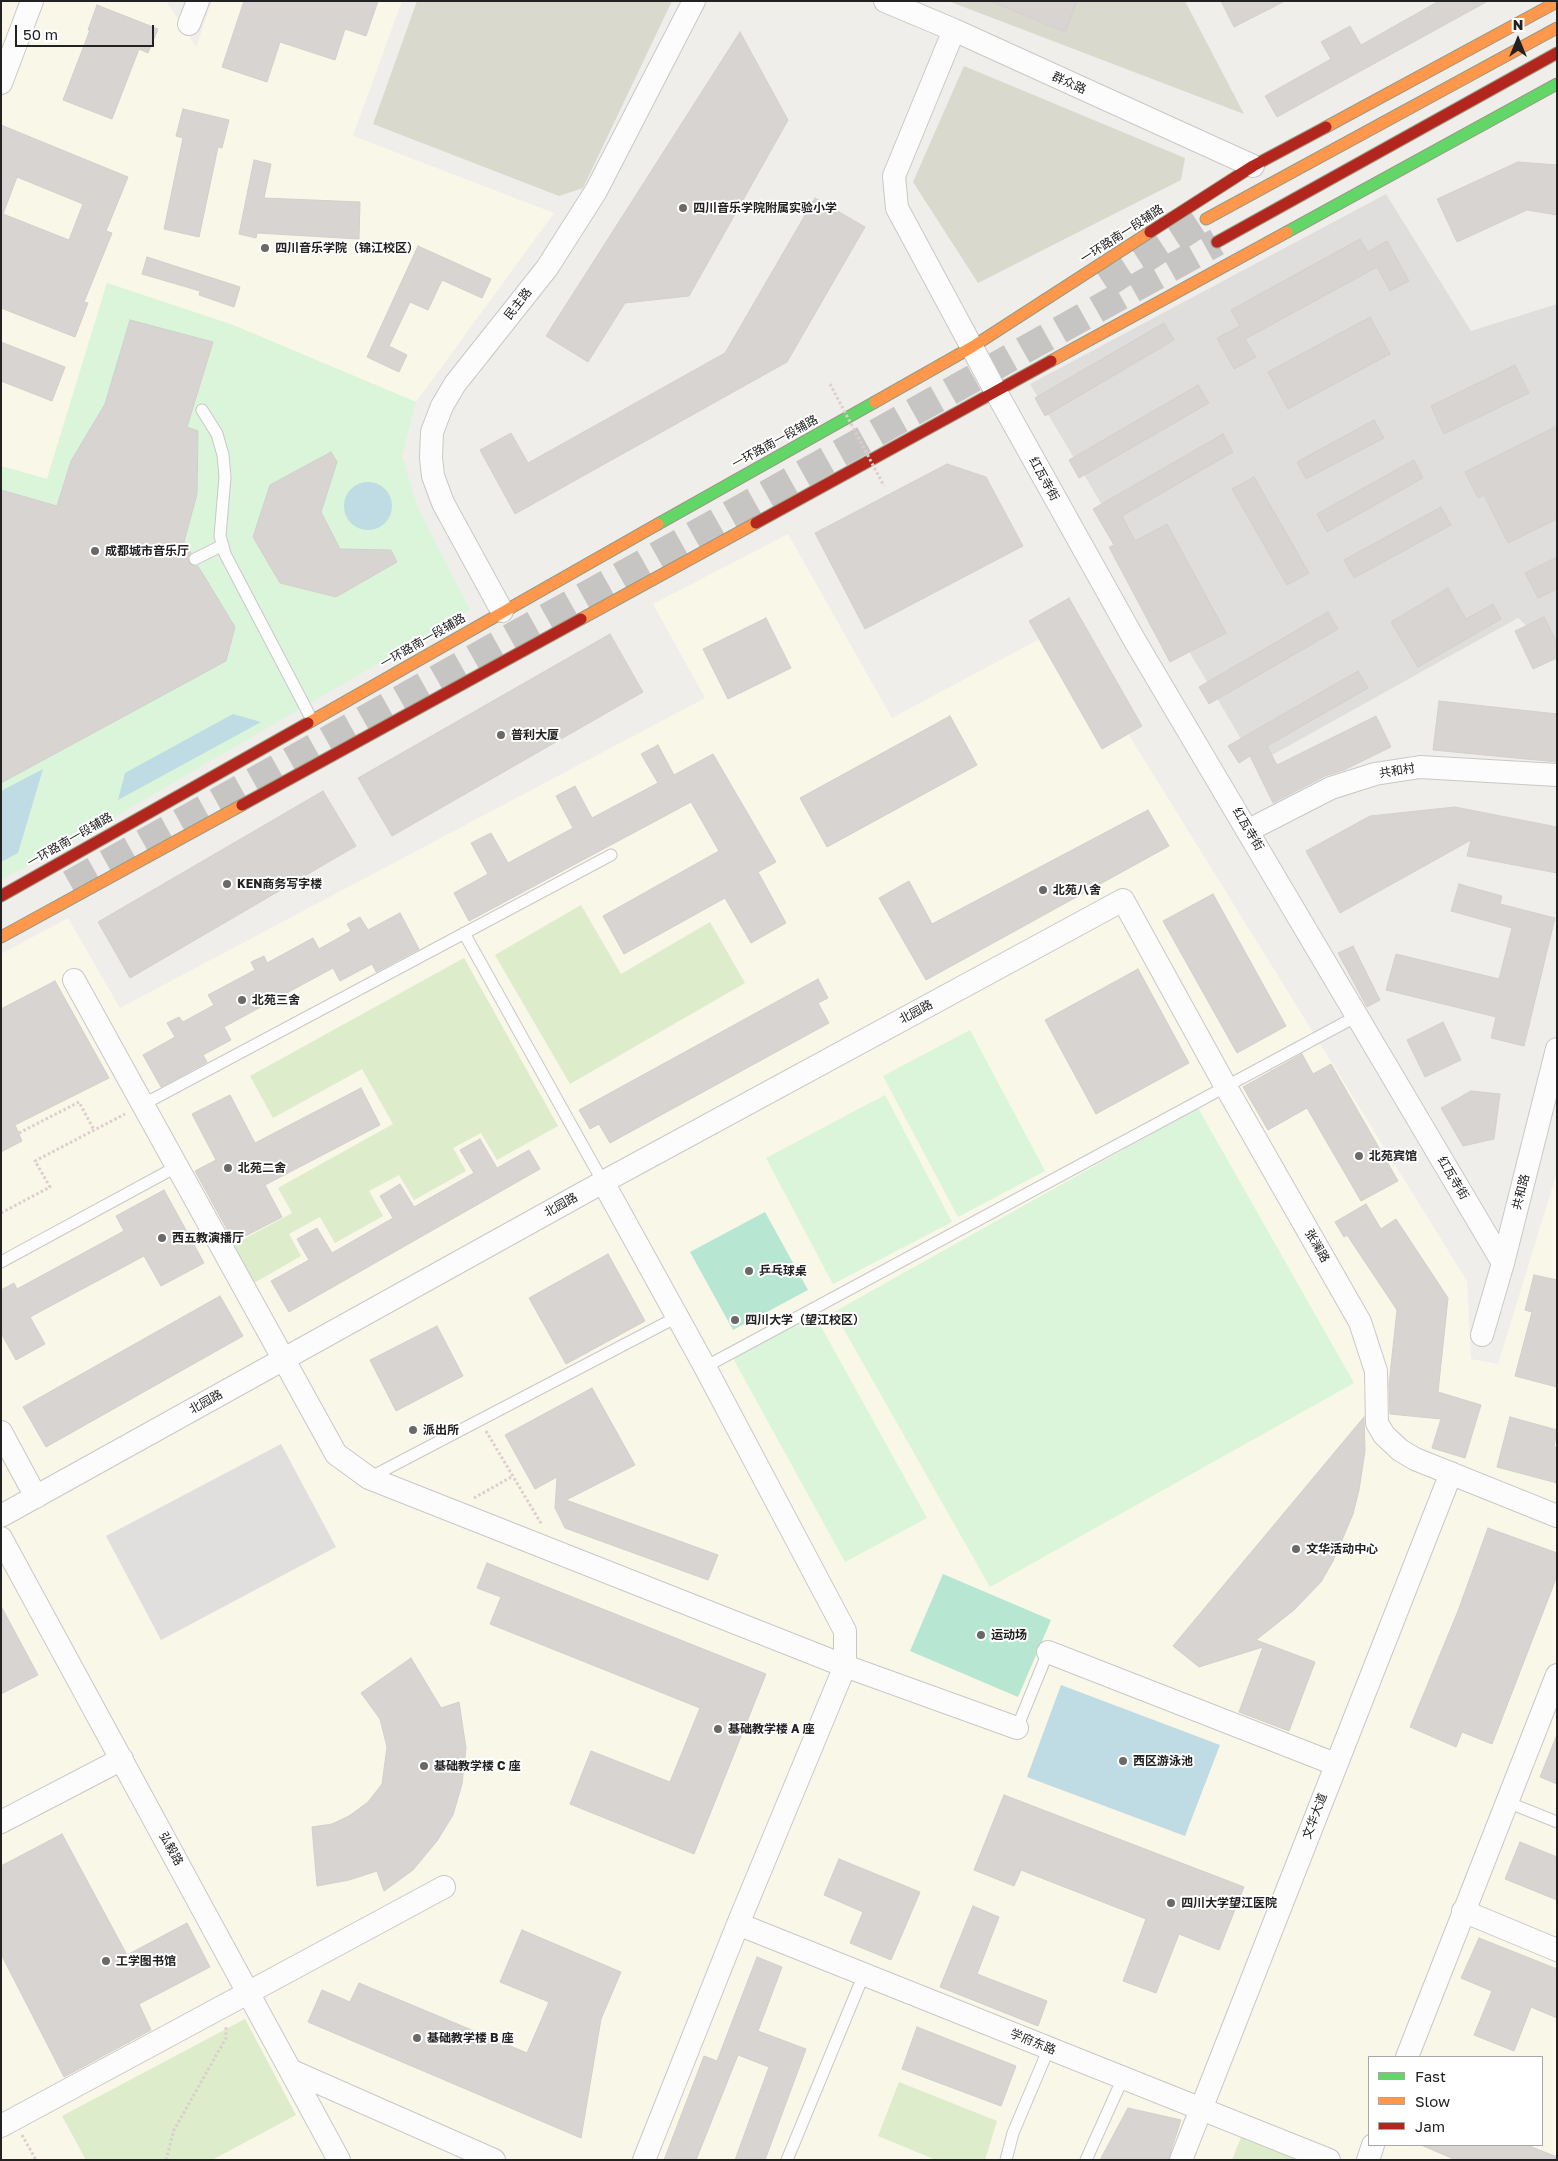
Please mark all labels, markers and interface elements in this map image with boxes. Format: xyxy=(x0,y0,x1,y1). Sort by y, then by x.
scale bar xyxy=(18,15,156,47)
north arrow xyxy=(1493,15,1543,65)
text: N xyxy=(1513,16,1523,33)
text: 50 m xyxy=(23,25,58,43)
street label: 群众路 xyxy=(1050,69,1088,97)
place label: 四川音乐学院附属实验小学 xyxy=(693,201,837,215)
marker: 四川音乐学院附属实验小学 xyxy=(677,202,689,214)
street label: 一环路南一段辅路 xyxy=(1078,202,1166,266)
place label: 四川音乐学院（锦江校区） xyxy=(275,241,419,255)
marker: 四川音乐学院（锦江校区） xyxy=(259,242,271,254)
street label: 民主路 xyxy=(501,285,535,323)
street label: 一环路南一段辅路 xyxy=(730,412,820,472)
street label: 红瓦寺街 xyxy=(1026,455,1062,503)
place label: 成都城市音乐厅 xyxy=(105,544,189,558)
marker: 成都城市音乐厅 xyxy=(89,545,101,557)
street label: 一环路南一段辅路 xyxy=(378,611,468,671)
place label: 普利大厦 xyxy=(511,728,559,742)
marker: 普利大厦 xyxy=(495,729,507,741)
street label: 共和村 xyxy=(1378,761,1416,781)
street label: 红瓦寺街 xyxy=(1229,805,1267,853)
street label: 一环路南一段辅路 xyxy=(25,810,115,870)
place label: KEN商务写字楼 xyxy=(237,877,322,891)
marker: KEN商务写字楼 xyxy=(221,878,233,890)
place label: 北苑八舍 xyxy=(1053,883,1101,897)
marker: 北苑八舍 xyxy=(1037,884,1049,896)
place label: 北苑三舍 xyxy=(252,993,300,1007)
marker: 北苑三舍 xyxy=(236,994,248,1006)
street label: 北园路 xyxy=(897,997,935,1027)
place label: 北苑宾馆 xyxy=(1369,1149,1417,1163)
marker: 北苑宾馆 xyxy=(1353,1150,1365,1162)
street label: 红瓦寺街 xyxy=(1434,1154,1472,1202)
place label: 北苑二舍 xyxy=(238,1161,286,1175)
marker: 北苑二舍 xyxy=(222,1162,234,1174)
street label: 共和路 xyxy=(1510,1173,1532,1211)
street label: 北园路 xyxy=(542,1190,580,1220)
street label: 张澜路 xyxy=(1302,1227,1332,1265)
place label: 西五教演播厅 xyxy=(172,1231,244,1245)
marker: 西五教演播厅 xyxy=(156,1232,168,1244)
place label: 乒乓球桌 xyxy=(759,1264,807,1278)
marker: 乒乓球桌 xyxy=(743,1265,755,1277)
place label: 四川大学（望江校区） xyxy=(745,1313,865,1327)
marker: 四川大学（望江校区） xyxy=(729,1314,741,1326)
street label: 北园路 xyxy=(187,1387,225,1417)
place label: 派出所 xyxy=(423,1423,459,1437)
marker: 派出所 xyxy=(407,1424,419,1436)
place label: 文华活动中心 xyxy=(1306,1542,1378,1556)
marker: 文华活动中心 xyxy=(1290,1543,1302,1555)
place label: 运动场 xyxy=(991,1628,1027,1642)
marker: 运动场 xyxy=(975,1629,987,1641)
place label: 基础教学楼 A 座 xyxy=(728,1722,815,1736)
marker: 基础教学楼 A 座 xyxy=(712,1723,724,1735)
place label: 西区游泳池 xyxy=(1133,1754,1193,1768)
marker: 西区游泳池 xyxy=(1117,1755,1129,1767)
place label: 基础教学楼 C 座 xyxy=(434,1759,521,1773)
marker: 基础教学楼 C 座 xyxy=(418,1760,430,1772)
street label: 文华大道 xyxy=(1300,1791,1330,1841)
street label: 弘毅路 xyxy=(156,1830,186,1868)
place label: 四川大学望江医院 xyxy=(1181,1896,1277,1910)
marker: 四川大学望江医院 xyxy=(1165,1897,1177,1909)
place label: 工学图书馆 xyxy=(116,1954,176,1968)
marker: 工学图书馆 xyxy=(100,1955,112,1967)
street label: 学府东路 xyxy=(1008,2026,1058,2058)
place label: 基础教学楼 B 座 xyxy=(427,2031,513,2045)
marker: 基础教学楼 B 座 xyxy=(411,2032,423,2044)
legend xyxy=(1368,2056,1543,2146)
text: Fast xyxy=(1415,2067,1446,2085)
text: Slow xyxy=(1415,2092,1450,2110)
text: Jam xyxy=(1415,2117,1445,2135)

